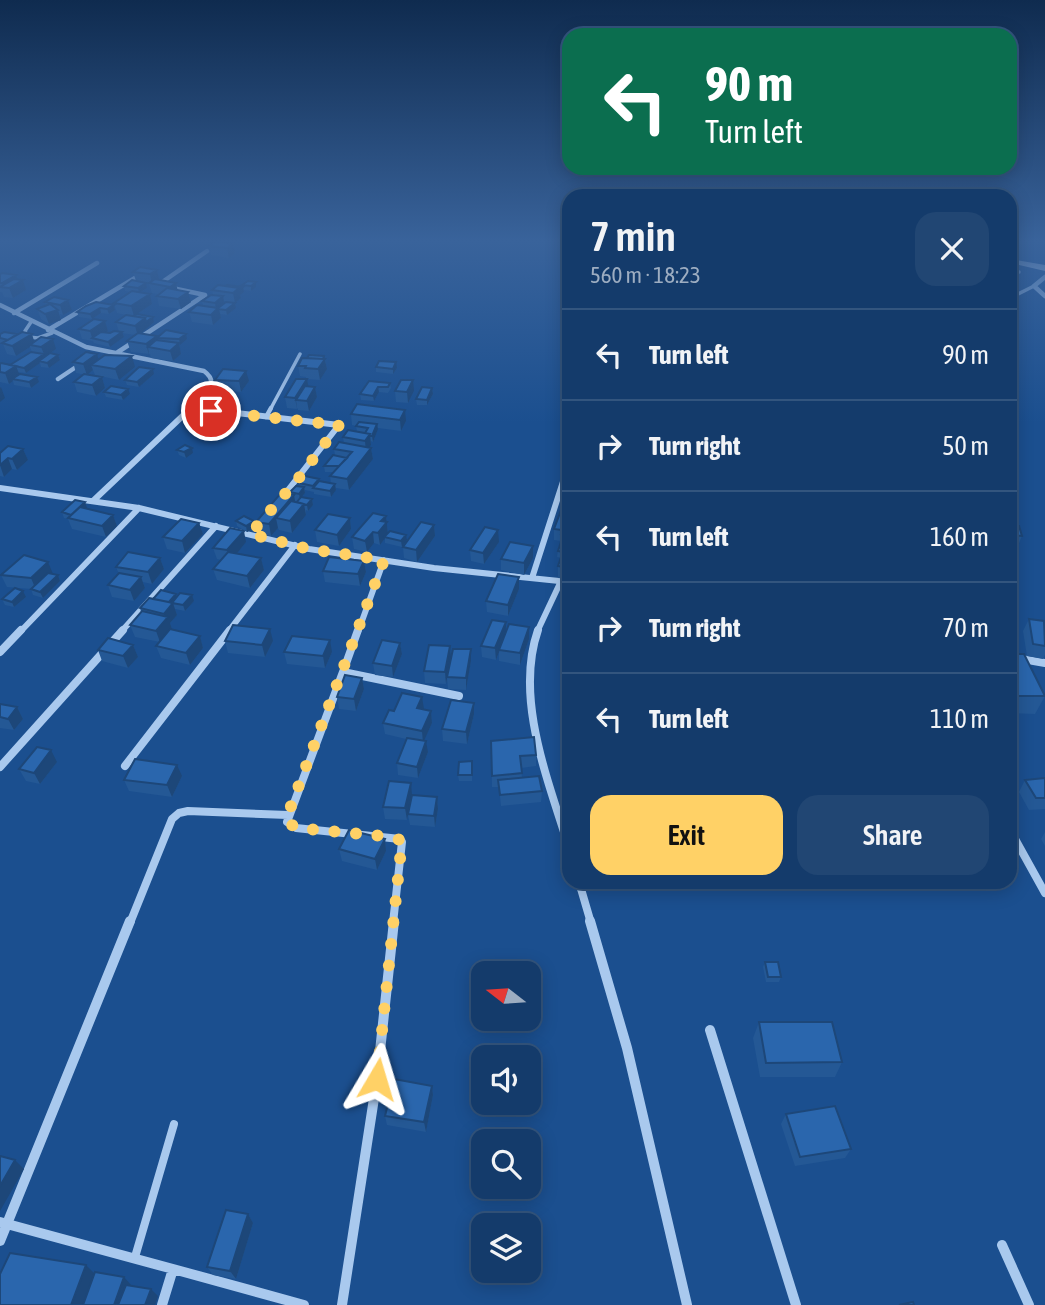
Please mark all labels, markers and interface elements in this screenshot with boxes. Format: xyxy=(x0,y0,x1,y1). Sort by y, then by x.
text: 90 m xyxy=(705,55,793,111)
icon: left xyxy=(590,56,681,147)
text: Turn left xyxy=(705,113,803,150)
text: 7 min xyxy=(590,212,676,260)
button: close xyxy=(915,212,989,286)
text: 560 m · 18:23 xyxy=(590,262,701,288)
icon: left xyxy=(590,336,628,374)
text: Turn left xyxy=(649,340,729,370)
text: 90 m xyxy=(942,340,989,370)
pin xyxy=(181,381,241,441)
icon: arrive xyxy=(192,392,230,430)
icon: right xyxy=(590,427,628,465)
text: Turn right xyxy=(649,431,740,461)
text: 50 m xyxy=(942,431,989,461)
icon: left xyxy=(590,518,628,556)
text: Turn left xyxy=(649,522,729,552)
text: 160 m xyxy=(930,522,989,552)
icon: right xyxy=(590,609,628,647)
text: Turn right xyxy=(649,613,740,643)
text: 70 m xyxy=(942,613,989,643)
icon: left xyxy=(590,700,628,738)
text: Turn left xyxy=(649,704,729,734)
text: 110 m xyxy=(930,704,989,734)
button: Exit xyxy=(590,795,783,875)
button: Share xyxy=(797,795,989,875)
north arrow xyxy=(471,961,541,1031)
map controls xyxy=(471,961,541,1283)
position arrow xyxy=(340,1042,414,1116)
button: sound xyxy=(471,1045,541,1115)
button: search xyxy=(471,1129,541,1199)
button: layers xyxy=(471,1213,541,1283)

